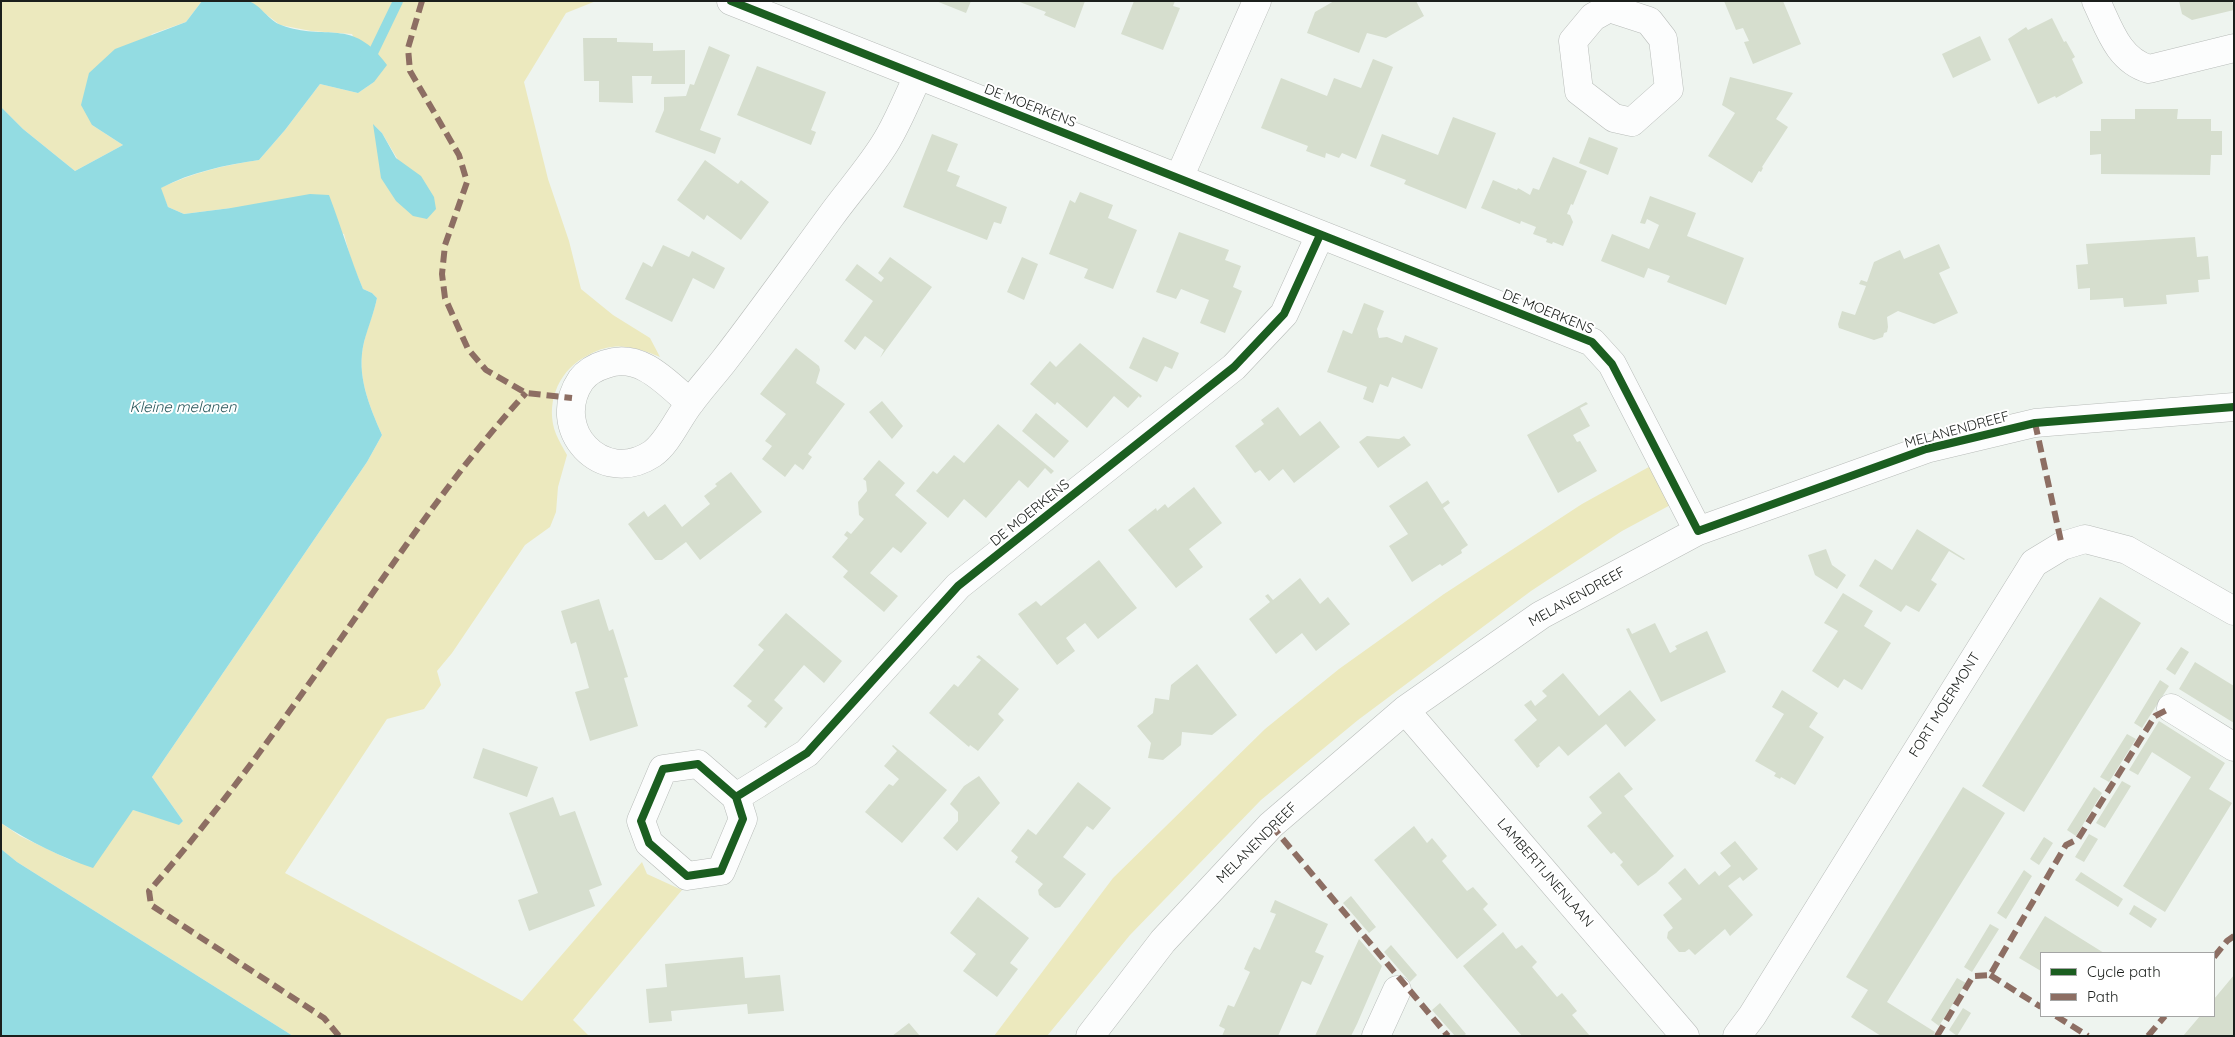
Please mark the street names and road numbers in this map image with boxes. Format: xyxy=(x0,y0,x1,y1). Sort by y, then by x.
street label: DE MOERKENS xyxy=(982,81,1078,131)
street label: DE MOERKENS xyxy=(1500,286,1596,338)
street label: MELANENDREEF xyxy=(1903,408,2011,452)
street label: DE MOERKENS xyxy=(987,476,1073,550)
street label: MELANENDREEF xyxy=(1526,564,1628,630)
street label: FORT MOERMONT xyxy=(1906,649,1984,761)
street label: MELANENDREEF xyxy=(1213,799,1301,887)
street label: LAMBERTIJNENLAAN xyxy=(1493,815,1597,931)

